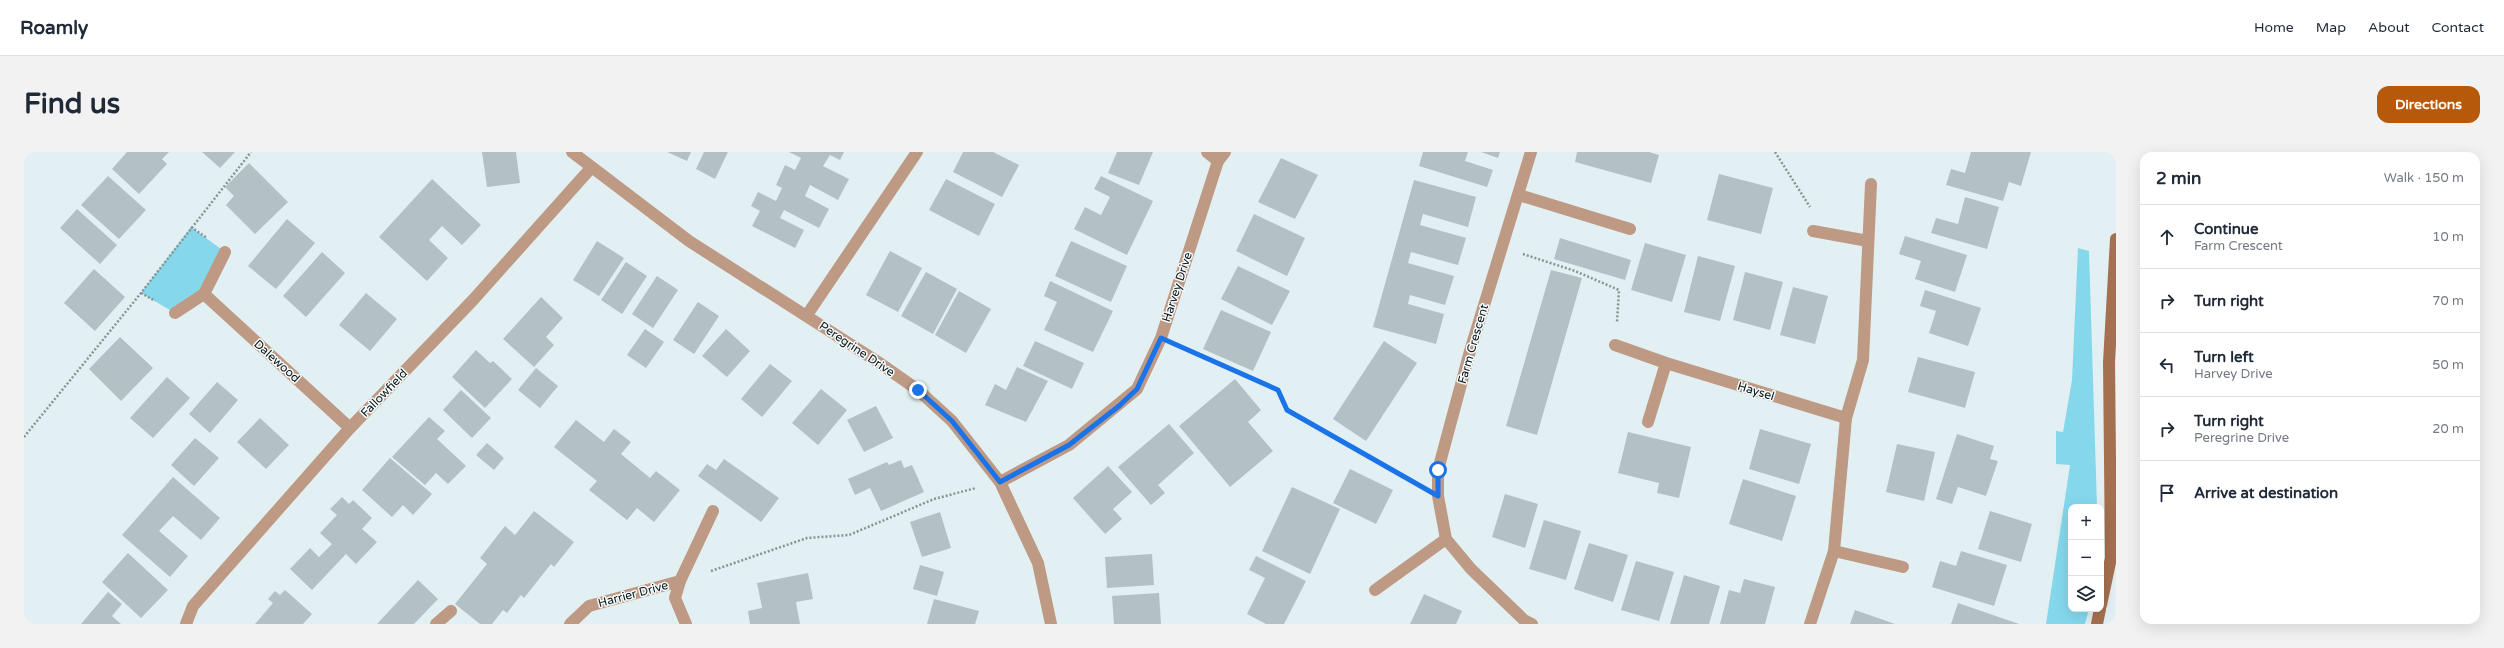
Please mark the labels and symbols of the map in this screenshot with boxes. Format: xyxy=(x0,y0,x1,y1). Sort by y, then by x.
street label: Harvey Drive xyxy=(1159,250,1195,324)
street label: Farm Crescent xyxy=(1455,302,1491,385)
street label: Peregrine Drive xyxy=(817,319,897,379)
street label: Dalewood xyxy=(251,337,303,385)
street label: Fallowfield xyxy=(358,366,410,420)
street label: Haysel xyxy=(1736,379,1776,403)
route end xyxy=(909,381,927,399)
route start xyxy=(1429,461,1447,479)
street label: Harrier Drive xyxy=(596,578,670,610)

